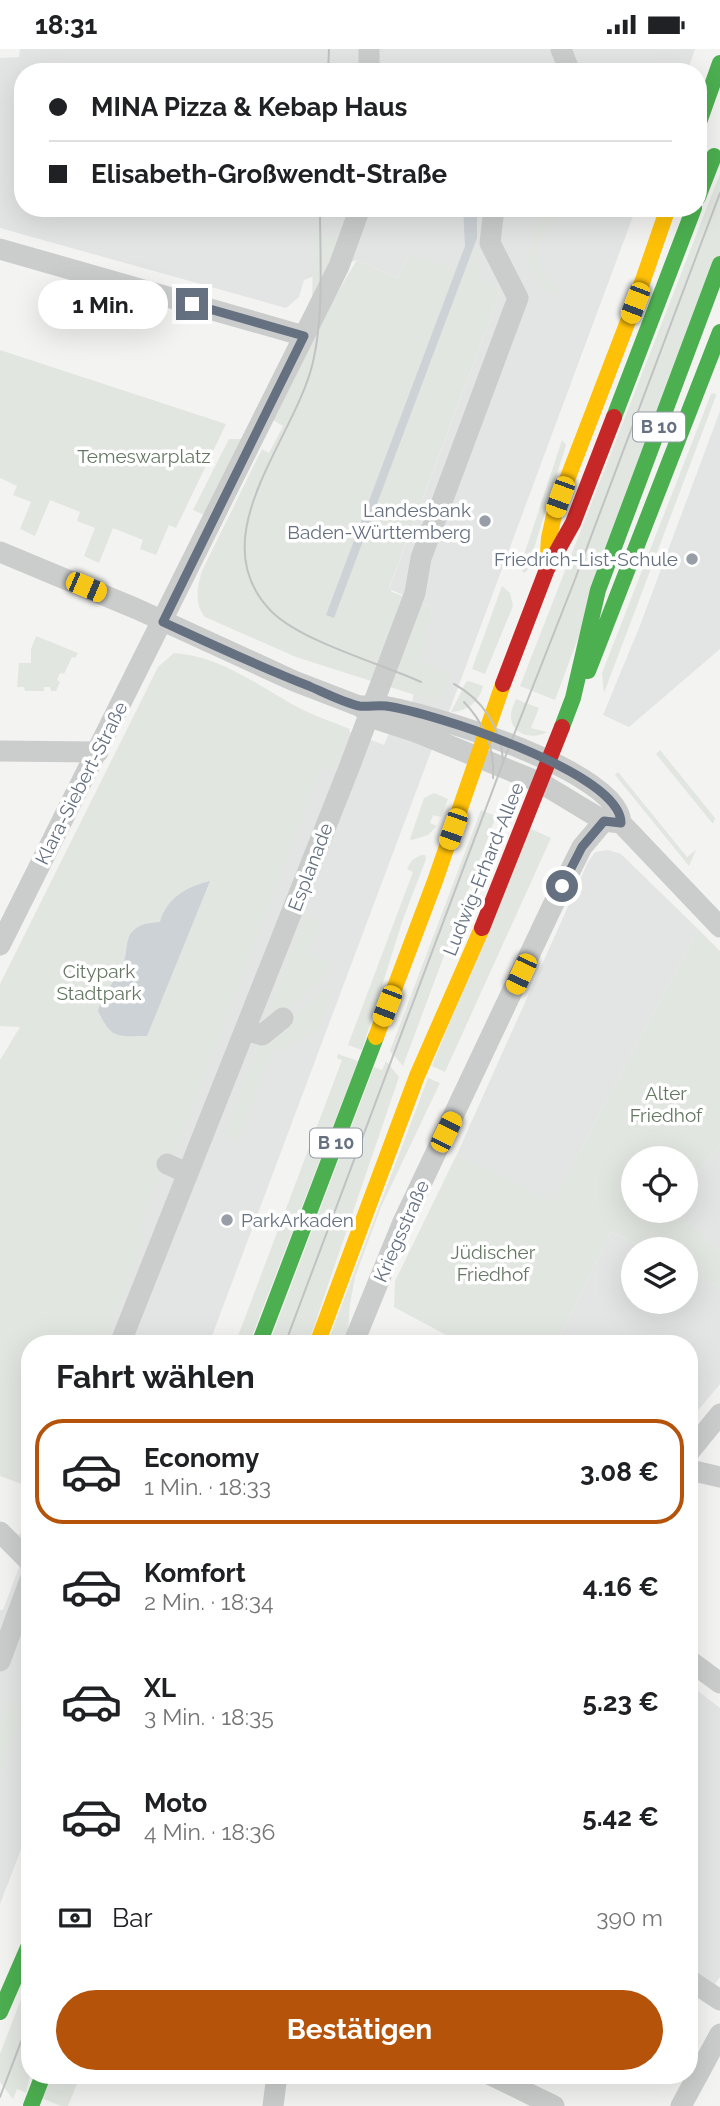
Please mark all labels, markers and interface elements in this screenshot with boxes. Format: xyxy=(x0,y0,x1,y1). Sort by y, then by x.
text: 18:31 xyxy=(35,10,97,40)
text: MINA Pizza & Kebap Haus xyxy=(91,92,407,122)
text: Elisabeth-Großwendt-Straße xyxy=(91,159,447,189)
callout: 1 Min. xyxy=(38,279,168,329)
car xyxy=(618,280,653,326)
route end xyxy=(176,288,208,320)
text: 1 Min. xyxy=(72,291,134,318)
road number: B 10 xyxy=(633,413,685,441)
park label: Temeswarplatz xyxy=(77,445,211,467)
car xyxy=(543,474,578,520)
place label: Landesbank Baden-Württemberg xyxy=(287,499,471,543)
marker: Landesbank Baden-Württemberg xyxy=(477,513,493,529)
place label: Friedrich-List-Schule xyxy=(494,548,678,570)
marker: Friedrich-List-Schule xyxy=(684,551,700,567)
car xyxy=(63,569,110,605)
street label: Klara-Siebert-Straße xyxy=(30,698,132,868)
street label: Ludwig-Erhard-Allee xyxy=(438,779,528,959)
car xyxy=(437,806,470,852)
street label: Esplanade xyxy=(283,820,337,914)
route start xyxy=(546,870,578,902)
car xyxy=(503,951,540,997)
park label: Citypark Stadtpark xyxy=(56,960,142,1004)
car xyxy=(370,983,405,1029)
park label: Alter Friedhof xyxy=(630,1082,703,1126)
car xyxy=(428,1109,465,1155)
road number: B 10 xyxy=(310,1128,362,1157)
map controls xyxy=(621,1146,698,1314)
button: locate xyxy=(621,1146,698,1223)
street label: Kriegsstraße xyxy=(369,1177,433,1285)
place label: ParkArkaden xyxy=(241,1209,354,1231)
marker: ParkArkaden xyxy=(219,1212,235,1228)
button: layers xyxy=(621,1237,698,1314)
park label: Jüdischer Friedhof xyxy=(451,1241,536,1285)
text: Fahrt wählen xyxy=(56,1358,255,1395)
icon: car xyxy=(60,1440,123,1503)
text: Economy xyxy=(144,1443,259,1473)
text: 3.08 € xyxy=(580,1457,659,1487)
text: 1 Min. · 18:33 xyxy=(144,1473,271,1500)
icon: car xyxy=(60,1555,123,1618)
text: Komfort xyxy=(144,1558,246,1588)
text: 4.16 € xyxy=(583,1572,659,1602)
text: 2 Min. · 18:34 xyxy=(144,1588,274,1615)
icon: car xyxy=(60,1670,123,1733)
text: XL xyxy=(144,1673,176,1703)
text: 5.23 € xyxy=(583,1687,659,1717)
text: 3 Min. · 18:35 xyxy=(144,1703,274,1730)
icon: car xyxy=(60,1785,123,1848)
text: Moto xyxy=(144,1788,207,1818)
text: 5.42 € xyxy=(582,1802,659,1832)
text: 4 Min. · 18:36 xyxy=(144,1818,275,1845)
icon: cash xyxy=(56,1899,94,1937)
text: Bar xyxy=(112,1903,153,1933)
text: 390 m xyxy=(596,1904,663,1931)
button: Bestätigen xyxy=(56,1990,663,2070)

